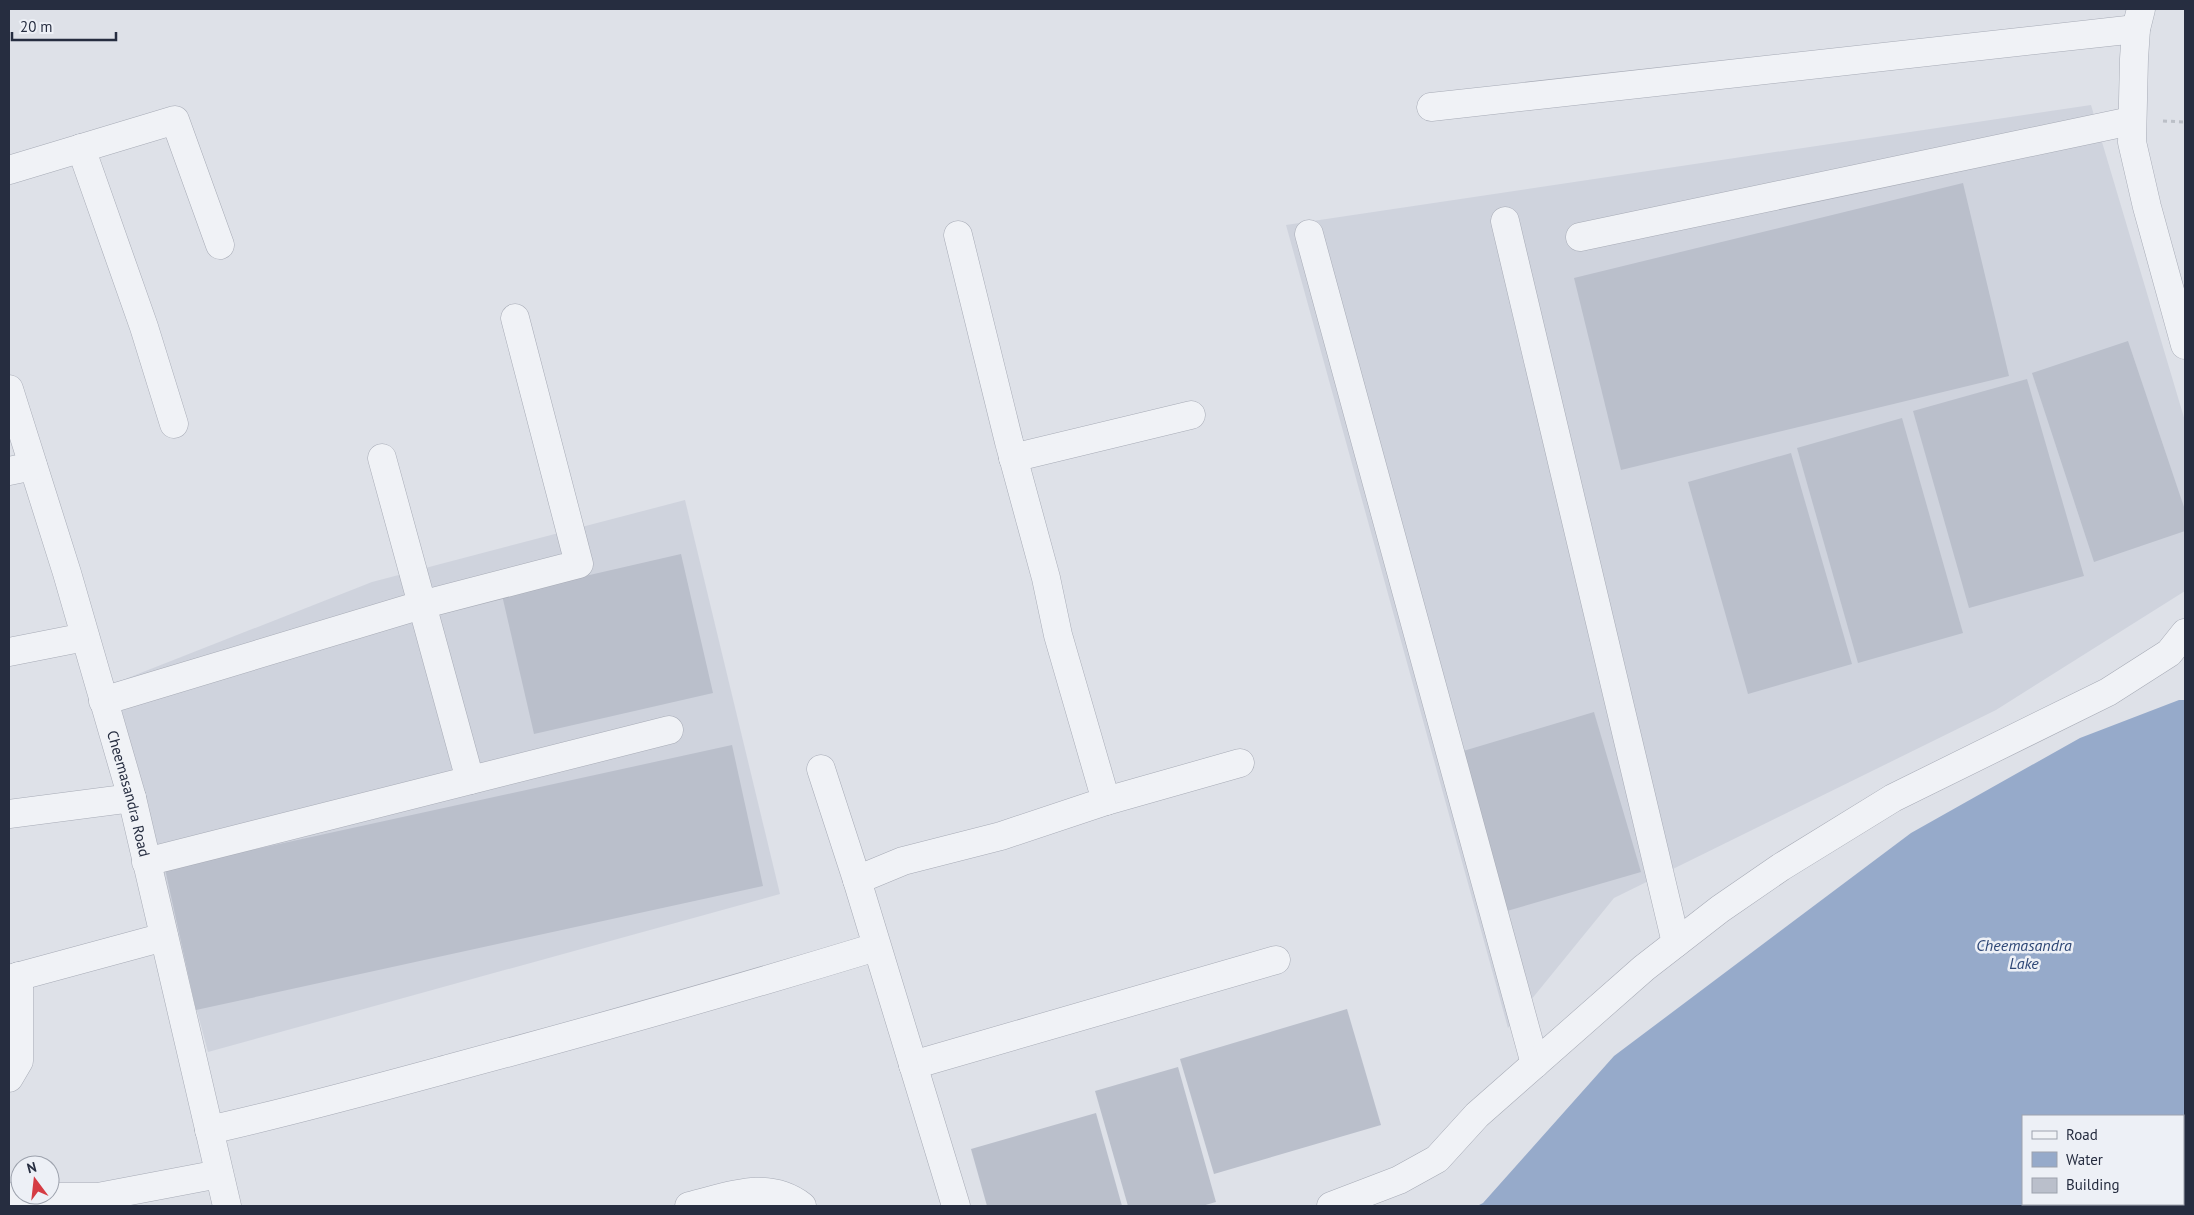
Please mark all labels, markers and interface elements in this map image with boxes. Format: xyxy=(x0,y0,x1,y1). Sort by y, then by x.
scale bar xyxy=(12,10,116,42)
text: 20 m xyxy=(20,17,53,36)
street label: Cheemasandra Road xyxy=(103,728,155,858)
water label: Cheemasandra Lake xyxy=(1976,935,2072,973)
legend xyxy=(2022,1115,2184,1205)
text: Road xyxy=(2066,1125,2098,1144)
text: Water xyxy=(2066,1150,2103,1169)
north arrow xyxy=(10,1155,60,1205)
text: N xyxy=(25,1158,38,1177)
text: Building xyxy=(2066,1175,2120,1194)

